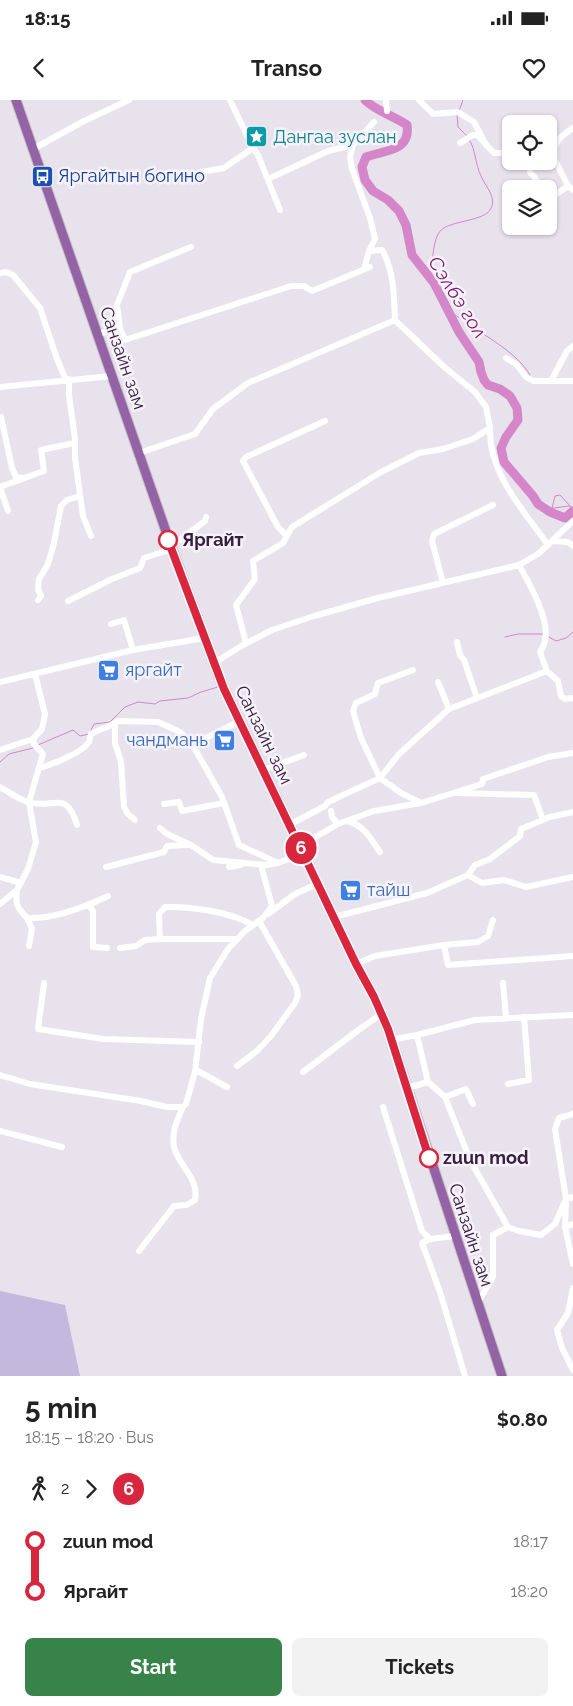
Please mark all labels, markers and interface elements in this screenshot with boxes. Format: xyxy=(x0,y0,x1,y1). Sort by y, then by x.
text: 18:15 xyxy=(25,7,70,29)
icon: back xyxy=(25,54,53,82)
icon: heart xyxy=(520,54,548,82)
text: Transo xyxy=(251,55,322,81)
map controls xyxy=(502,115,557,235)
button: locate xyxy=(502,115,557,170)
place icon: Дангаа зуслан xyxy=(245,125,269,149)
place label: Дангаа зуслан xyxy=(273,126,396,147)
bus stop icon: Яргайтын богино xyxy=(30,164,54,188)
place label: Яргайтын богино xyxy=(58,165,205,186)
button: layers xyxy=(502,180,557,235)
water label: Сэлбэ гол xyxy=(424,252,492,342)
street label: Санзайн зам xyxy=(96,304,151,412)
place label: Яргайт xyxy=(182,529,244,550)
marker: Яргайт xyxy=(158,530,178,550)
supermarket icon: яргайт xyxy=(97,658,121,682)
place label: яргайт xyxy=(125,659,182,680)
street label: Санзайн зам xyxy=(232,682,297,788)
supermarket icon: чандмань xyxy=(212,728,236,752)
place label: чандмань xyxy=(126,729,208,750)
line badge: 6 xyxy=(285,832,317,864)
text: 6 xyxy=(296,837,306,858)
supermarket icon: тайш xyxy=(339,878,363,902)
place label: тайш xyxy=(367,879,410,900)
place label: zuun mod xyxy=(443,1147,529,1168)
marker: zuun mod xyxy=(419,1148,439,1168)
street label: Санзайн зам xyxy=(445,1181,498,1289)
text: 5 min xyxy=(25,1392,97,1425)
text: $0.80 xyxy=(497,1408,548,1430)
text: 18:15 – 18:20 · Bus xyxy=(25,1428,154,1447)
icon: walk xyxy=(25,1475,53,1503)
icon: forward xyxy=(77,1475,105,1503)
text: 6 xyxy=(123,1478,134,1499)
text: 2 xyxy=(61,1479,69,1498)
text: zuun mod xyxy=(63,1530,153,1552)
text: 18:17 xyxy=(513,1532,548,1551)
text: Яргайт xyxy=(63,1580,128,1602)
text: 18:20 xyxy=(511,1582,548,1601)
button: Start xyxy=(25,1638,282,1696)
button: Tickets xyxy=(292,1638,548,1696)

